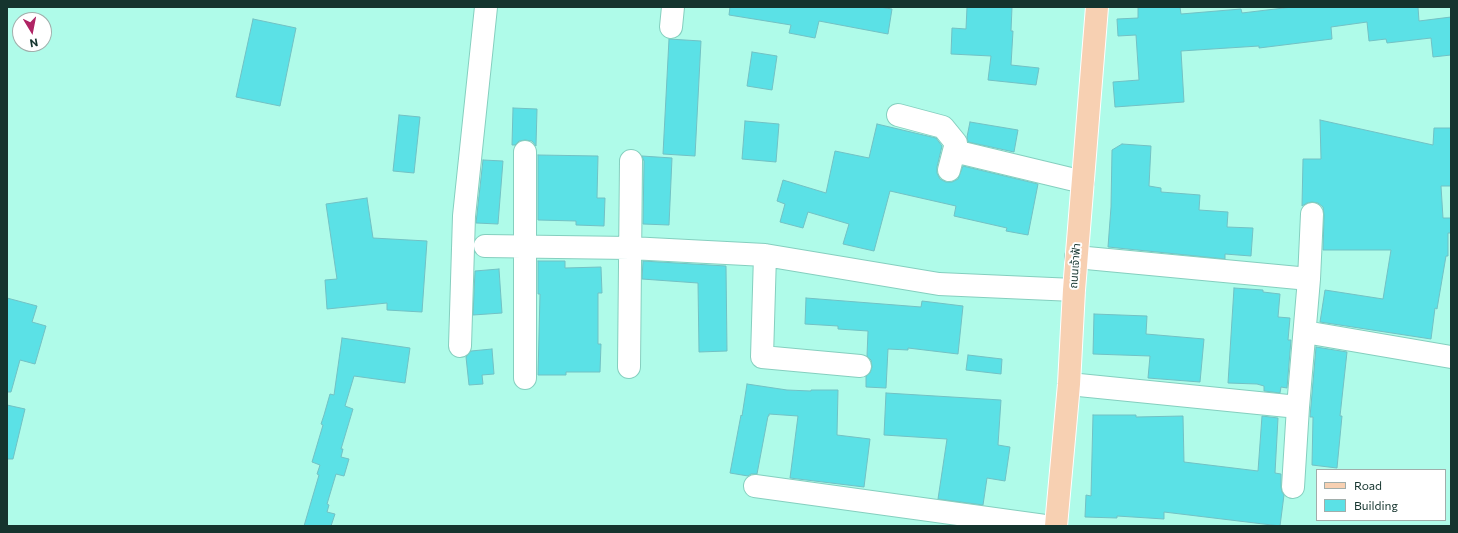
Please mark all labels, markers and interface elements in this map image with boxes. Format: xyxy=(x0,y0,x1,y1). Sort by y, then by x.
north arrow xyxy=(12,12,52,52)
text: N xyxy=(29,36,39,50)
street label: ถนนเจ้าฟ้า xyxy=(1067,243,1083,289)
legend xyxy=(1316,469,1446,521)
text: Road xyxy=(1354,478,1382,492)
text: Building xyxy=(1354,498,1398,512)

